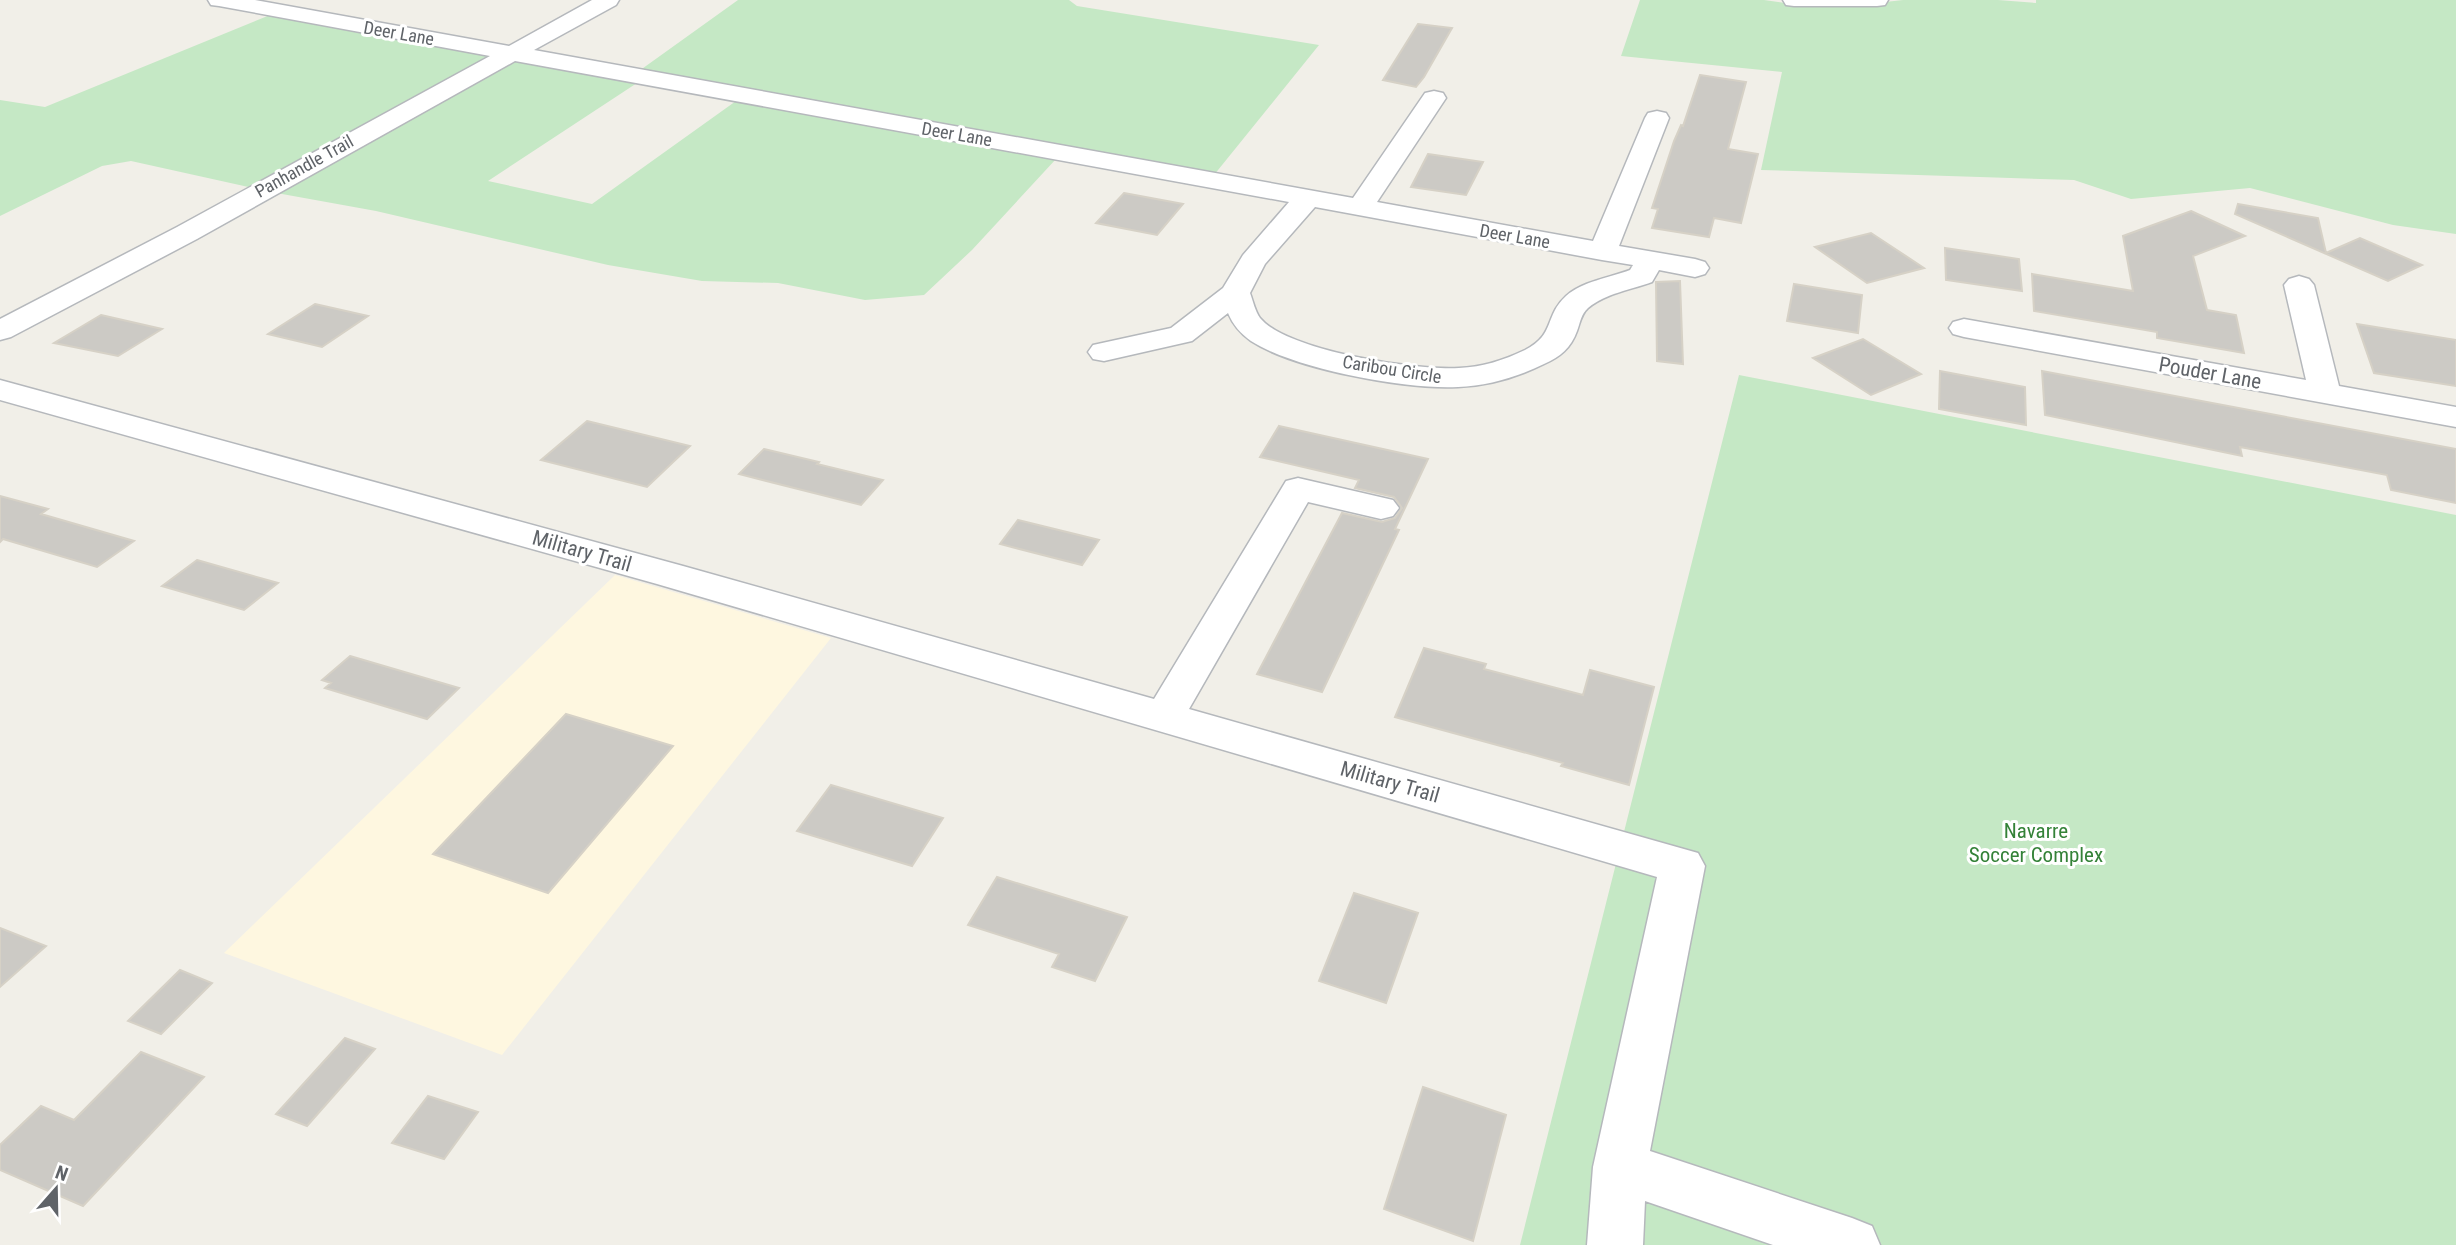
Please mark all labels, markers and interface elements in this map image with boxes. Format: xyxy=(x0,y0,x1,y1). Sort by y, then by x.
street label: Deer Lane xyxy=(362,16,436,50)
street label: Deer Lane xyxy=(920,117,994,151)
street label: Panhandle Trail xyxy=(251,130,357,202)
street label: Deer Lane xyxy=(1478,219,1552,253)
street label: Caribou Circle xyxy=(1341,351,1443,387)
street label: Pouder Lane xyxy=(2157,352,2263,394)
street label: Military Trail xyxy=(530,525,634,577)
street label: Military Trail xyxy=(1338,756,1442,808)
park label: Navarre Soccer Complex xyxy=(1969,819,2103,867)
north arrow xyxy=(21,1154,91,1224)
text: N xyxy=(52,1161,71,1186)

